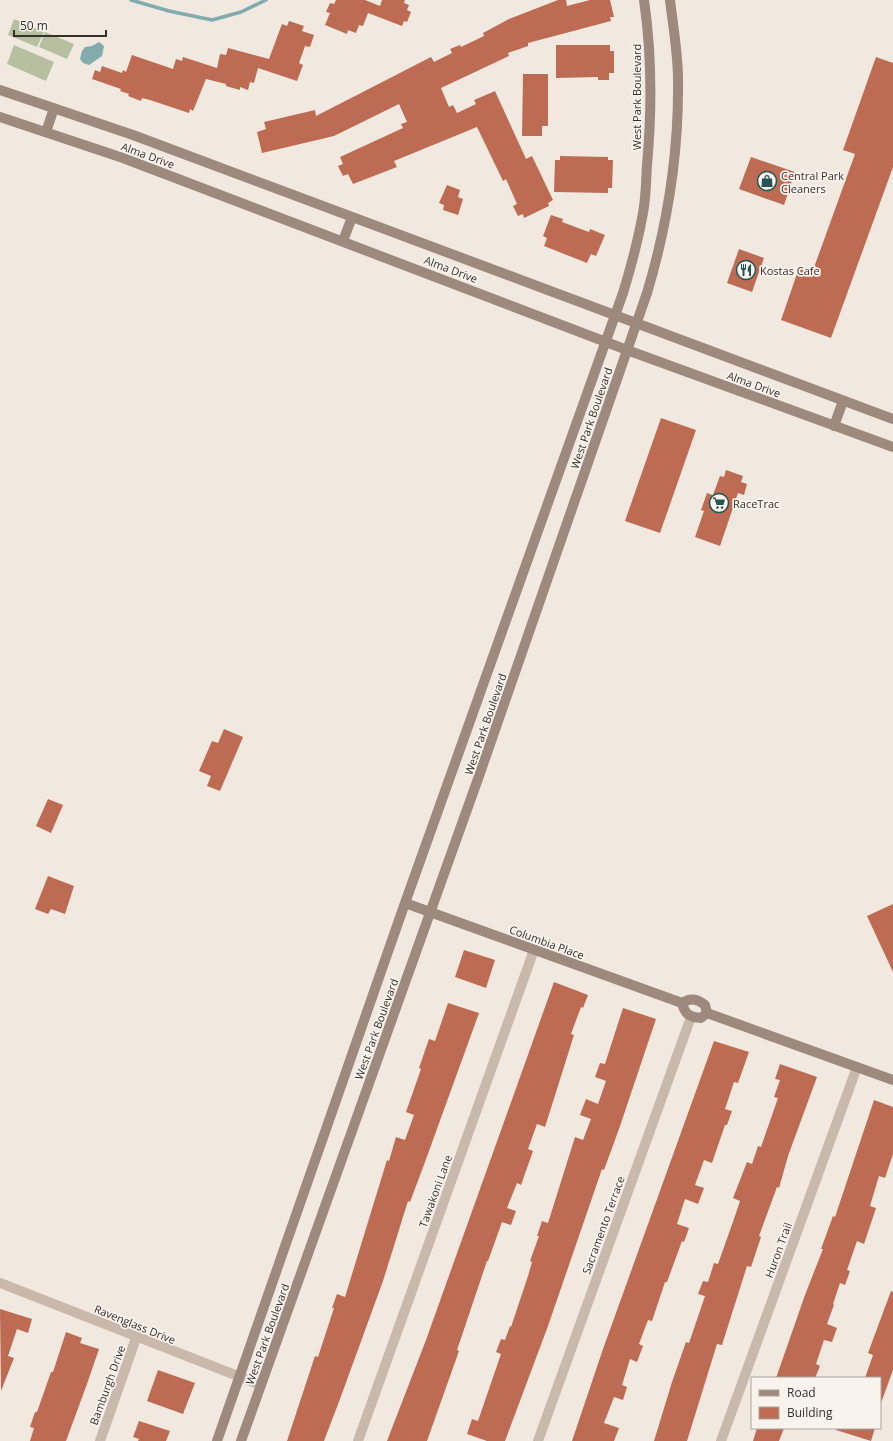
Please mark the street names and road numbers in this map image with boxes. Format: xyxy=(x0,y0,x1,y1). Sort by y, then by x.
street label: West Park Boulevard xyxy=(629,44,644,150)
street label: Alma Drive xyxy=(119,138,177,172)
street label: Alma Drive xyxy=(422,252,480,286)
street label: West Park Boulevard xyxy=(567,365,615,471)
street label: Alma Drive xyxy=(725,367,783,401)
street label: West Park Boulevard xyxy=(461,671,509,777)
street label: Columbia Place xyxy=(507,921,587,963)
street label: West Park Boulevard xyxy=(351,976,401,1082)
street label: Tawakoni Lane xyxy=(415,1153,455,1229)
street label: Sacramento Terrace xyxy=(578,1174,628,1276)
street label: Huron Trail xyxy=(761,1220,795,1280)
street label: West Park Boulevard xyxy=(242,1281,292,1387)
street label: Ravenglass Drive xyxy=(92,1301,178,1347)
street label: Bamburgh Drive xyxy=(86,1343,128,1427)

